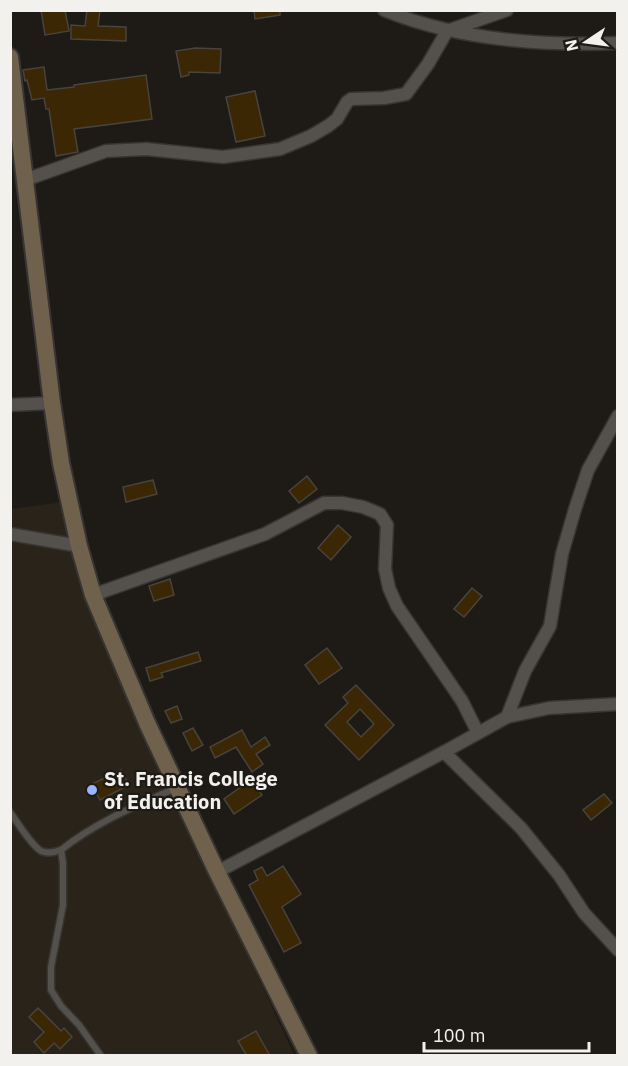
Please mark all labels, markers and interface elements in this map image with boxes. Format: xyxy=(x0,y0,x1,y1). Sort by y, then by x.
north arrow xyxy=(556,12,616,72)
text: N xyxy=(560,37,582,53)
place label: St. Francis College of Education xyxy=(104,765,278,815)
marker: St. Francis College of Education xyxy=(85,783,99,797)
scale bar xyxy=(424,1015,589,1053)
text: 100 m xyxy=(433,1024,485,1047)

